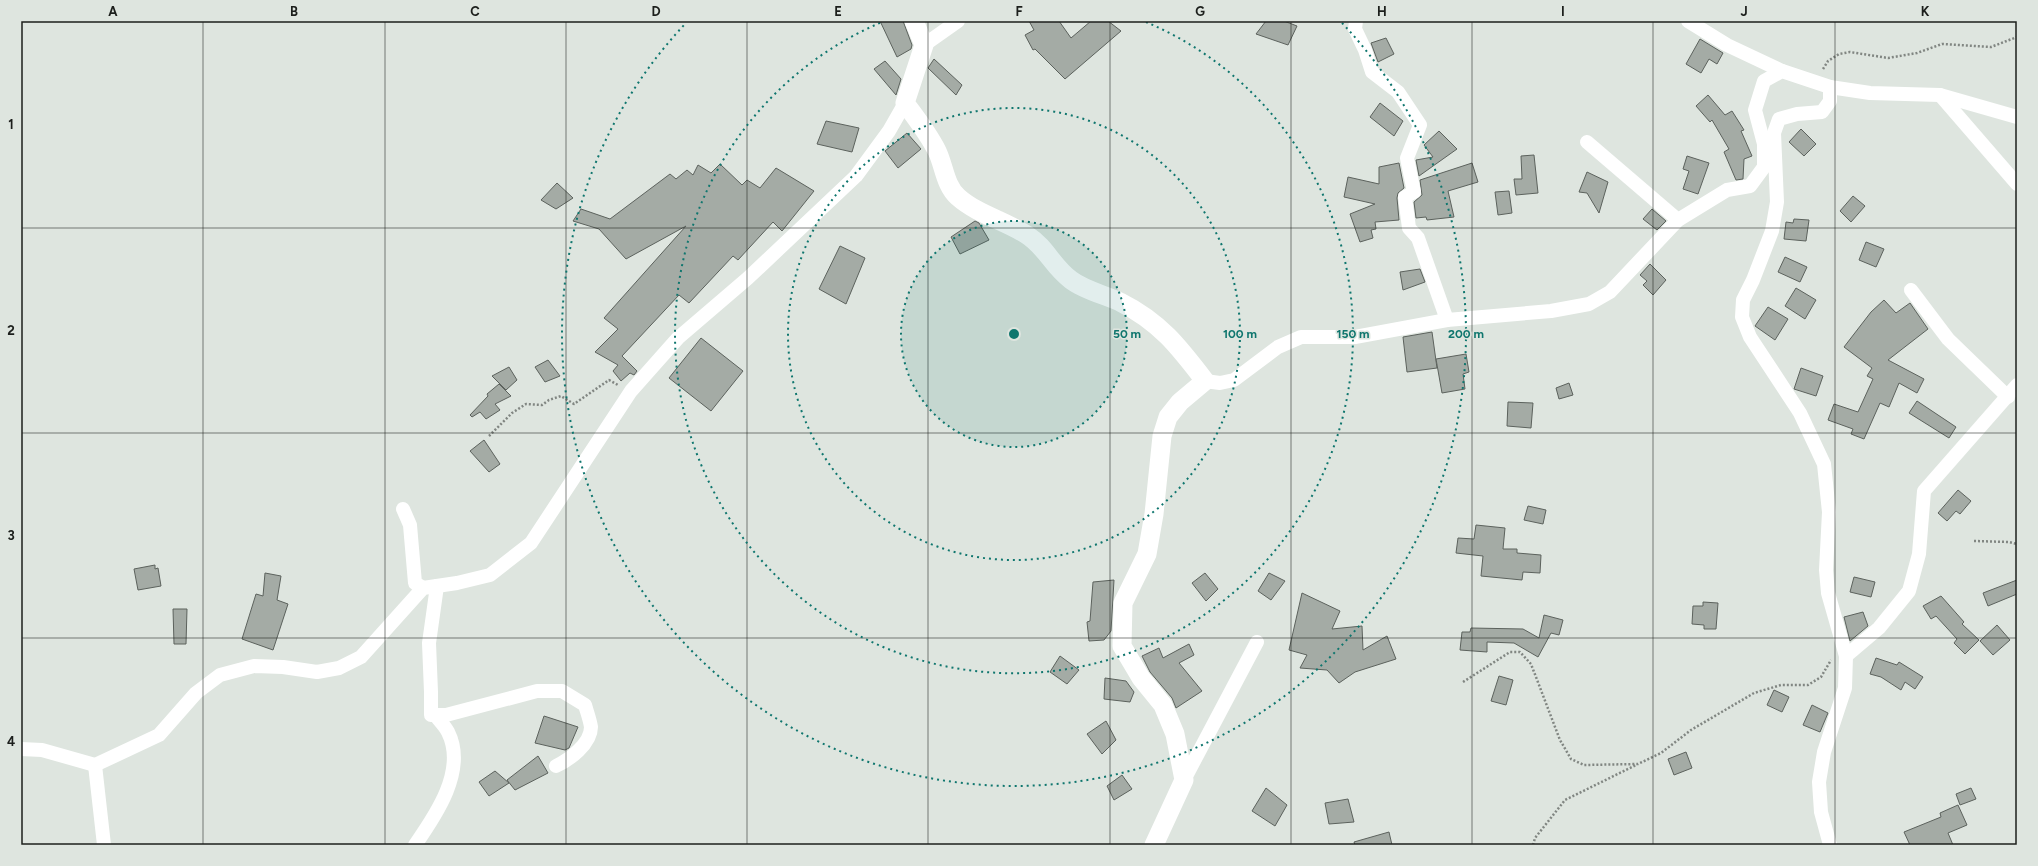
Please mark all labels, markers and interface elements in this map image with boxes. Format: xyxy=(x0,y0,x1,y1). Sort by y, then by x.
text: A xyxy=(108,4,118,19)
text: B xyxy=(290,4,298,19)
text: C xyxy=(470,4,480,19)
text: D xyxy=(651,4,661,19)
text: E xyxy=(834,4,842,19)
text: F xyxy=(1015,4,1023,19)
text: G xyxy=(1195,4,1205,19)
text: H xyxy=(1377,4,1387,19)
text: I xyxy=(1561,4,1565,19)
text: J xyxy=(1740,4,1748,19)
text: K xyxy=(1921,4,1930,19)
text: 1 xyxy=(8,117,14,132)
text: 2 xyxy=(7,323,15,338)
centre of rings xyxy=(1007,327,1021,341)
text: 50 m xyxy=(1113,327,1141,341)
text: 100 m xyxy=(1223,327,1257,341)
text: 150 m xyxy=(1336,327,1370,341)
text: 200 m xyxy=(1448,327,1484,341)
text: 3 xyxy=(7,528,15,543)
text: 4 xyxy=(7,734,15,749)

